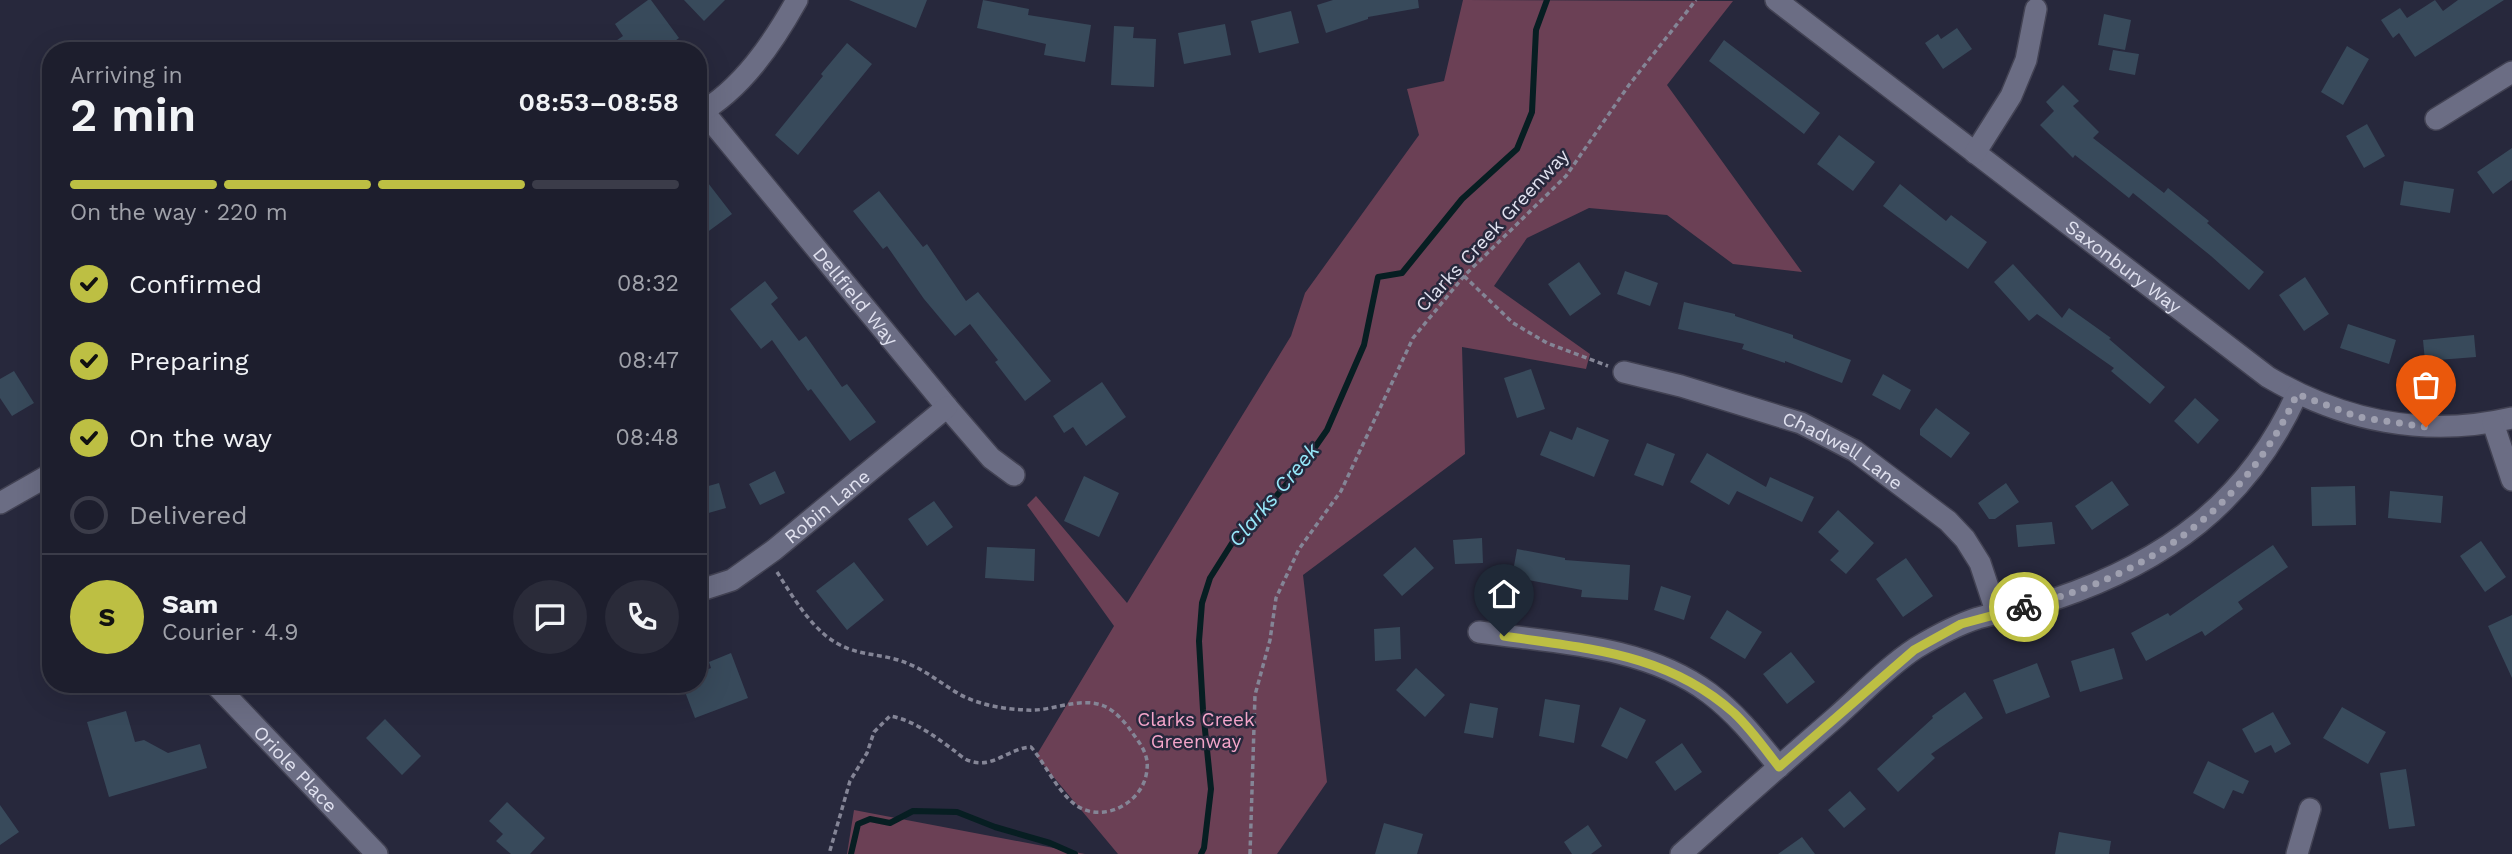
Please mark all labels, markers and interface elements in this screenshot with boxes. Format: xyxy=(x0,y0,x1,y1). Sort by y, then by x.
text: Arriving in xyxy=(70,62,183,89)
text: 08:53–08:58 xyxy=(518,87,679,117)
text: 2 min xyxy=(70,88,196,142)
street label: Clarks Creek Greenway xyxy=(1411,144,1574,316)
text: On the way · 220 m xyxy=(70,199,288,226)
street label: Saxonbury Way xyxy=(2061,215,2186,319)
street label: Dellfield Way xyxy=(808,242,903,351)
icon: check xyxy=(70,265,108,303)
text: Confirmed xyxy=(129,269,262,299)
text: 08:32 xyxy=(617,270,679,297)
icon: check xyxy=(70,342,108,380)
text: Preparing xyxy=(129,346,249,376)
text: 08:47 xyxy=(618,347,679,374)
pin xyxy=(2396,355,2456,427)
icon: bag xyxy=(2407,366,2445,404)
street label: Chadwell Lane xyxy=(1780,407,1907,495)
icon: check xyxy=(70,419,108,457)
text: On the way xyxy=(129,423,272,453)
text: 08:48 xyxy=(615,424,679,451)
water label: Clarks Creek xyxy=(1223,437,1325,552)
street label: Robin Lane xyxy=(780,465,875,549)
text: Delivered xyxy=(129,500,248,530)
pin xyxy=(1474,564,1534,636)
courier xyxy=(1989,572,2059,642)
icon: home xyxy=(1485,575,1523,613)
button: chat xyxy=(513,580,587,654)
button: phone xyxy=(605,580,679,654)
icon: bike xyxy=(2005,588,2043,626)
text: Sam xyxy=(162,589,218,619)
text: S xyxy=(99,602,115,632)
text: Courier · 4.9 xyxy=(162,619,298,646)
park label: Clarks Creek Greenway xyxy=(1137,708,1255,753)
street label: Oriole Place xyxy=(249,721,342,817)

